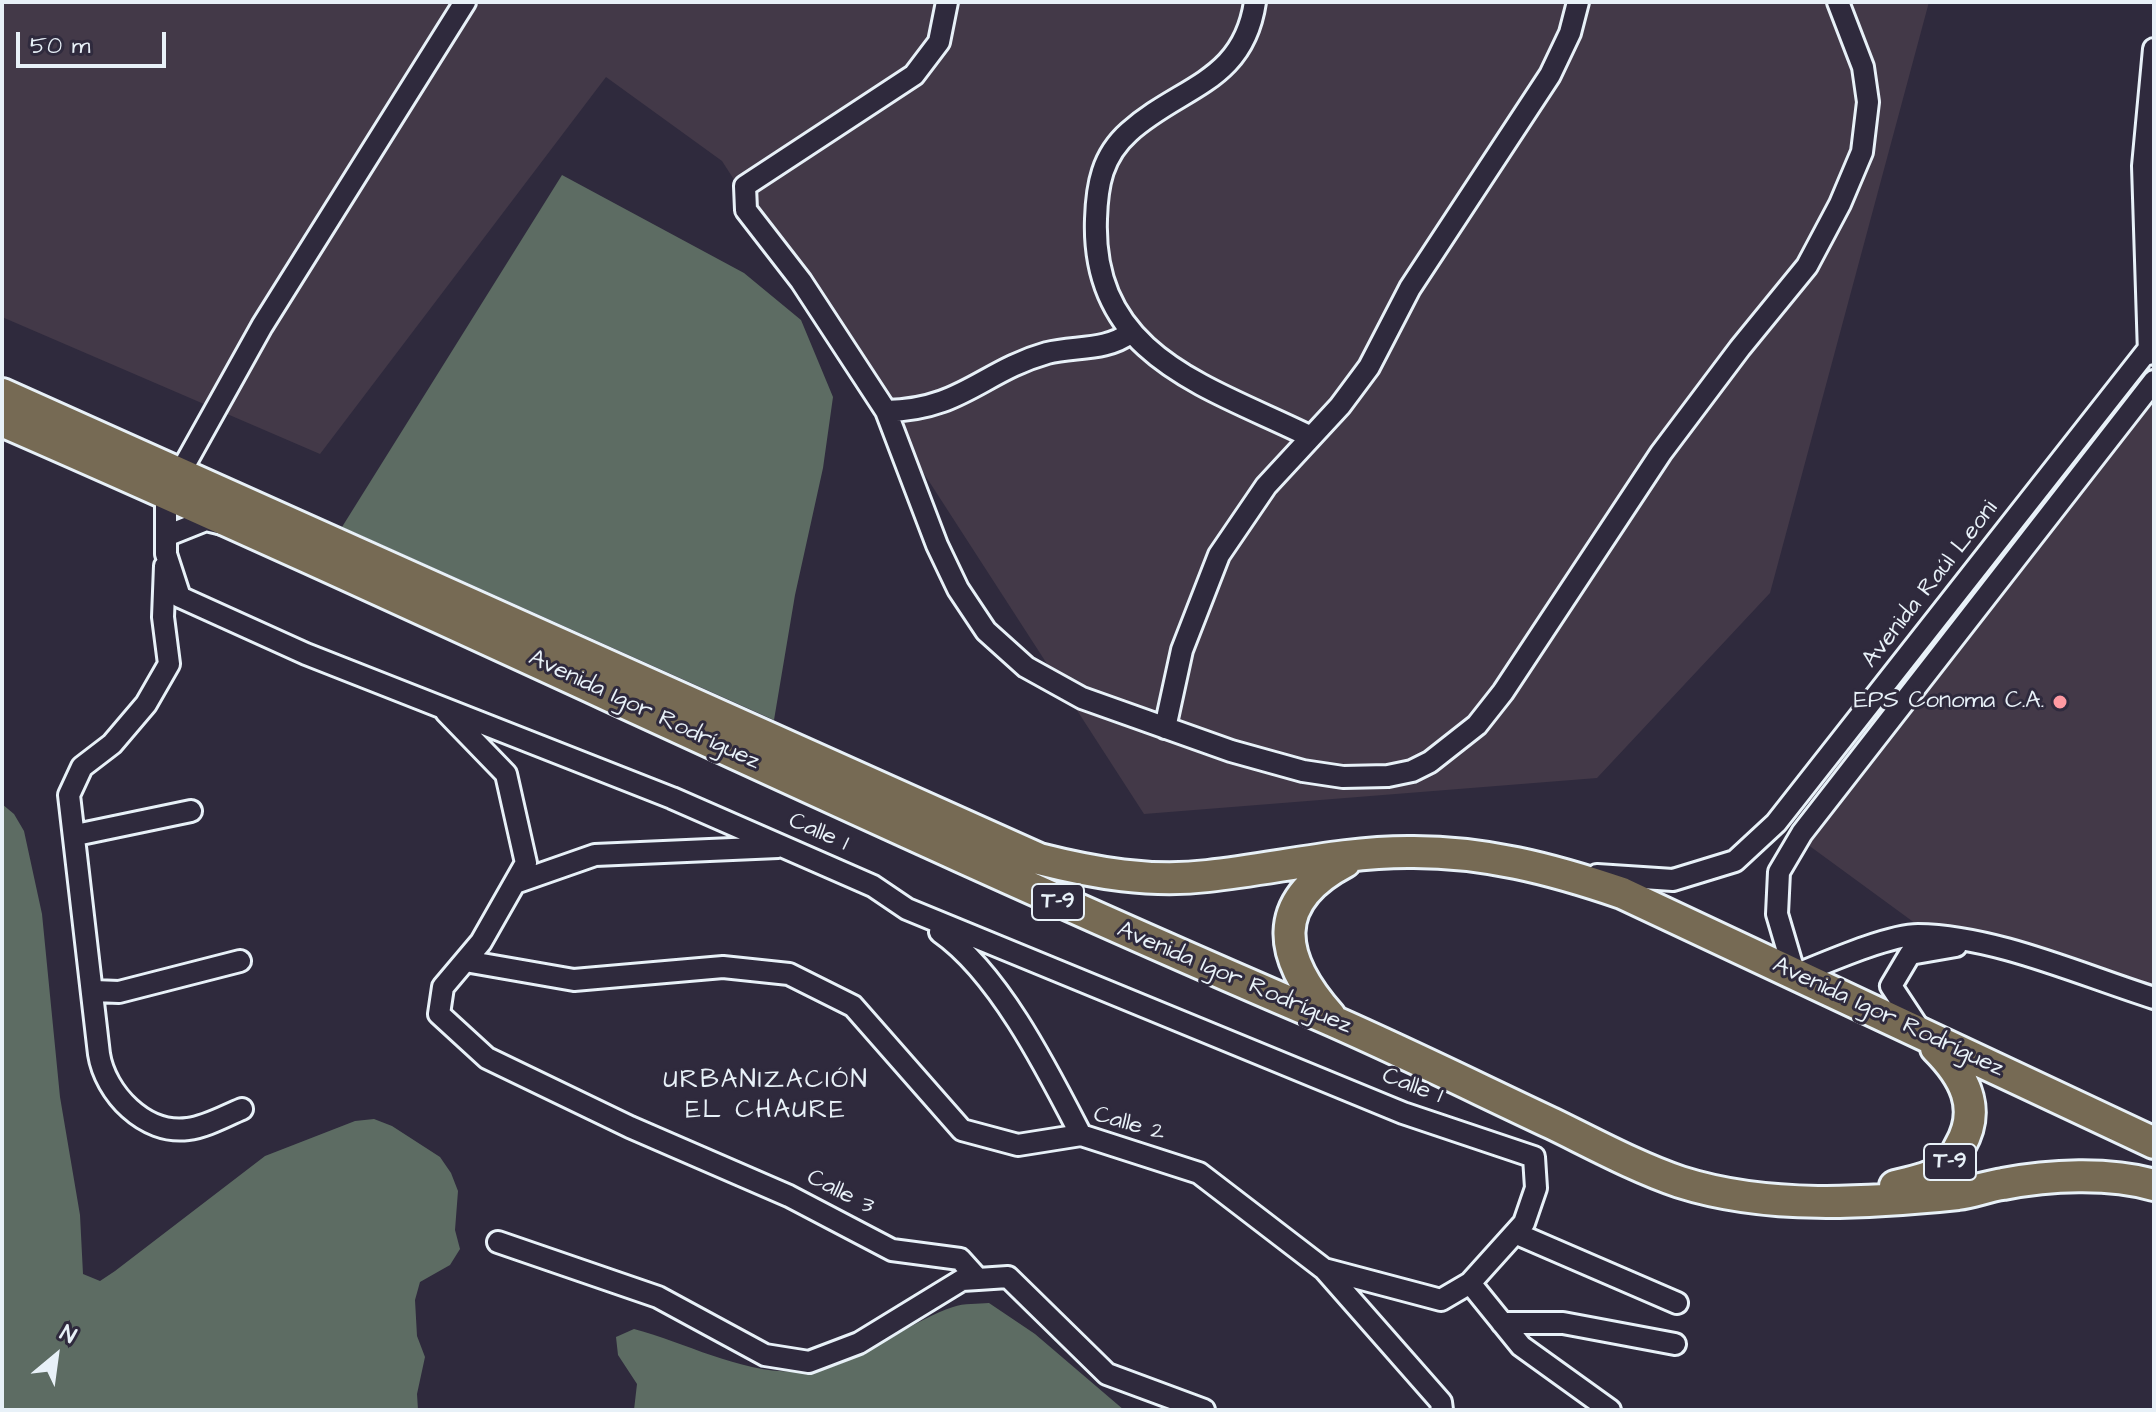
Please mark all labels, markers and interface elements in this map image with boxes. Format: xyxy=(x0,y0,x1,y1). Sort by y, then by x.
scale bar xyxy=(20,16,170,66)
text: 50 m xyxy=(30,29,90,63)
street label: Avenida Raúl Leoni xyxy=(1857,496,2005,674)
street label: Avenida Igor Rodríguez xyxy=(524,645,764,777)
place label: EPS Conoma C.A. xyxy=(1854,688,2044,716)
marker: EPS Conoma C.A. xyxy=(2051,693,2069,711)
street label: Calle 1 xyxy=(784,807,852,859)
road number: T-9 xyxy=(1032,884,1084,920)
street label: Avenida Igor Rodríguez xyxy=(1112,916,1356,1042)
street label: Avenida Igor Rodríguez xyxy=(1768,952,2008,1084)
street label: Calle 1 xyxy=(1378,1062,1446,1112)
district label: URBANIZACIÓN EL CHAURE xyxy=(663,1066,869,1128)
street label: Calle 2 xyxy=(1090,1101,1168,1149)
road number: T-9 xyxy=(1924,1144,1976,1180)
street label: Calle 3 xyxy=(802,1164,878,1222)
north arrow xyxy=(16,1316,96,1396)
text: N xyxy=(54,1318,81,1351)

